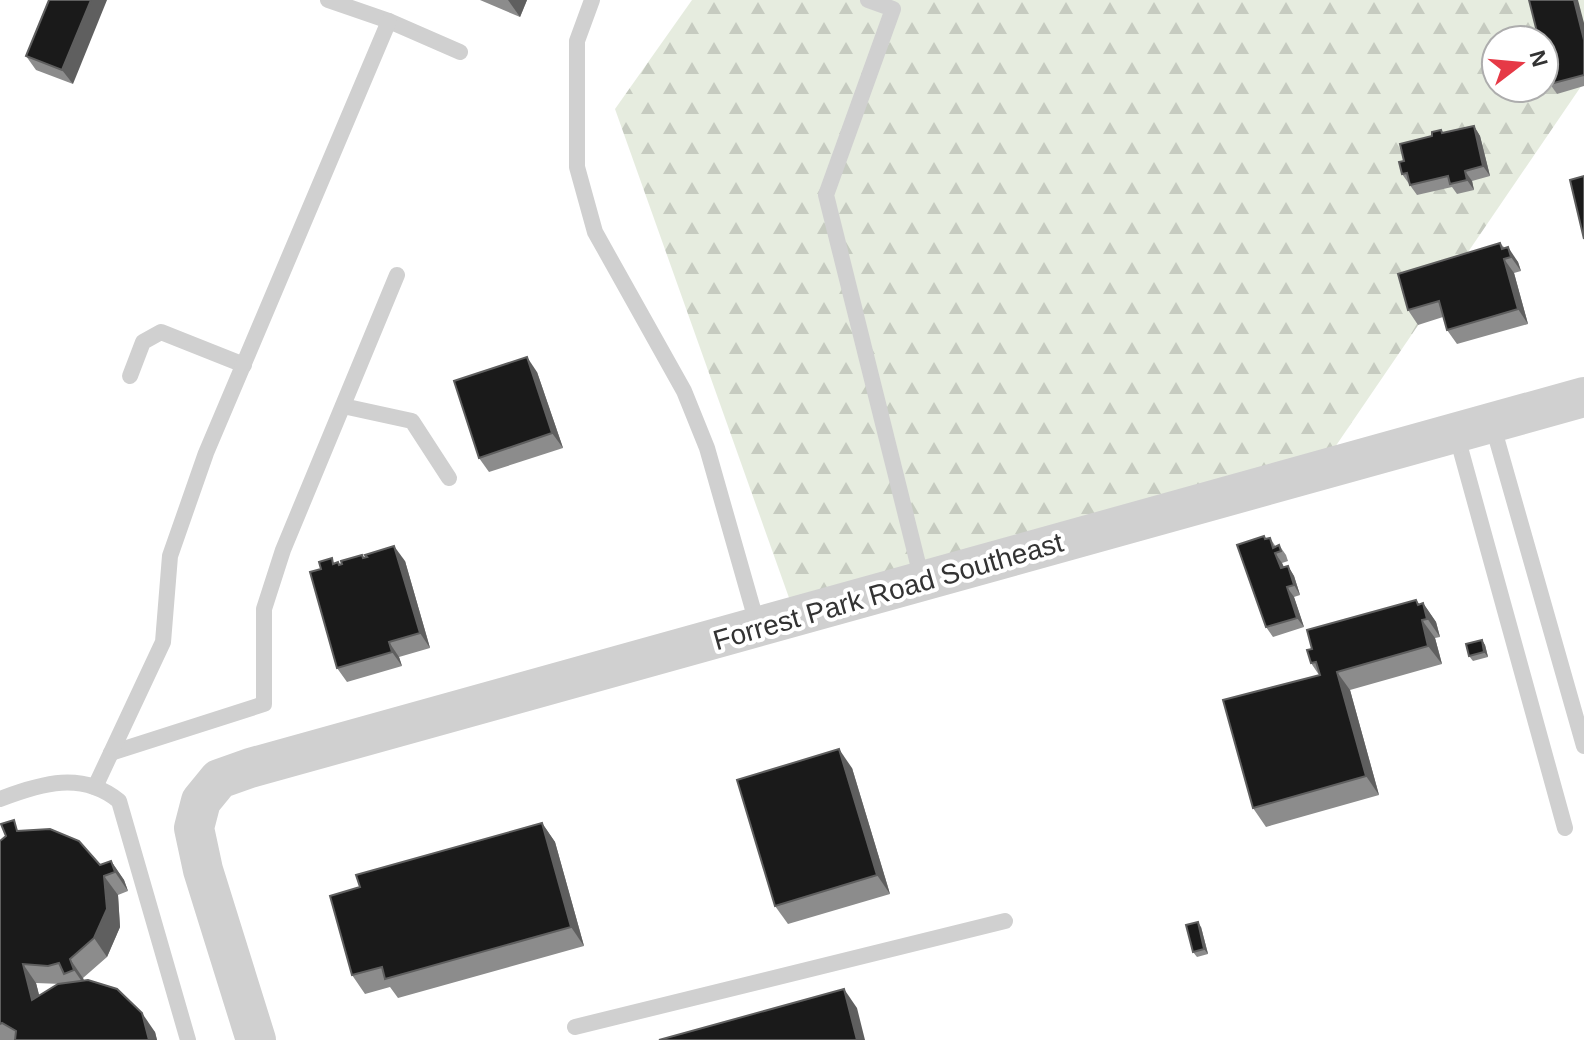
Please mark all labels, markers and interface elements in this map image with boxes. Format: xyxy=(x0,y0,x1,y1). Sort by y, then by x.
north arrow xyxy=(1480,24,1560,104)
text: N xyxy=(1525,48,1553,70)
street label: Forrest Park Road Southeast xyxy=(710,527,1067,656)

